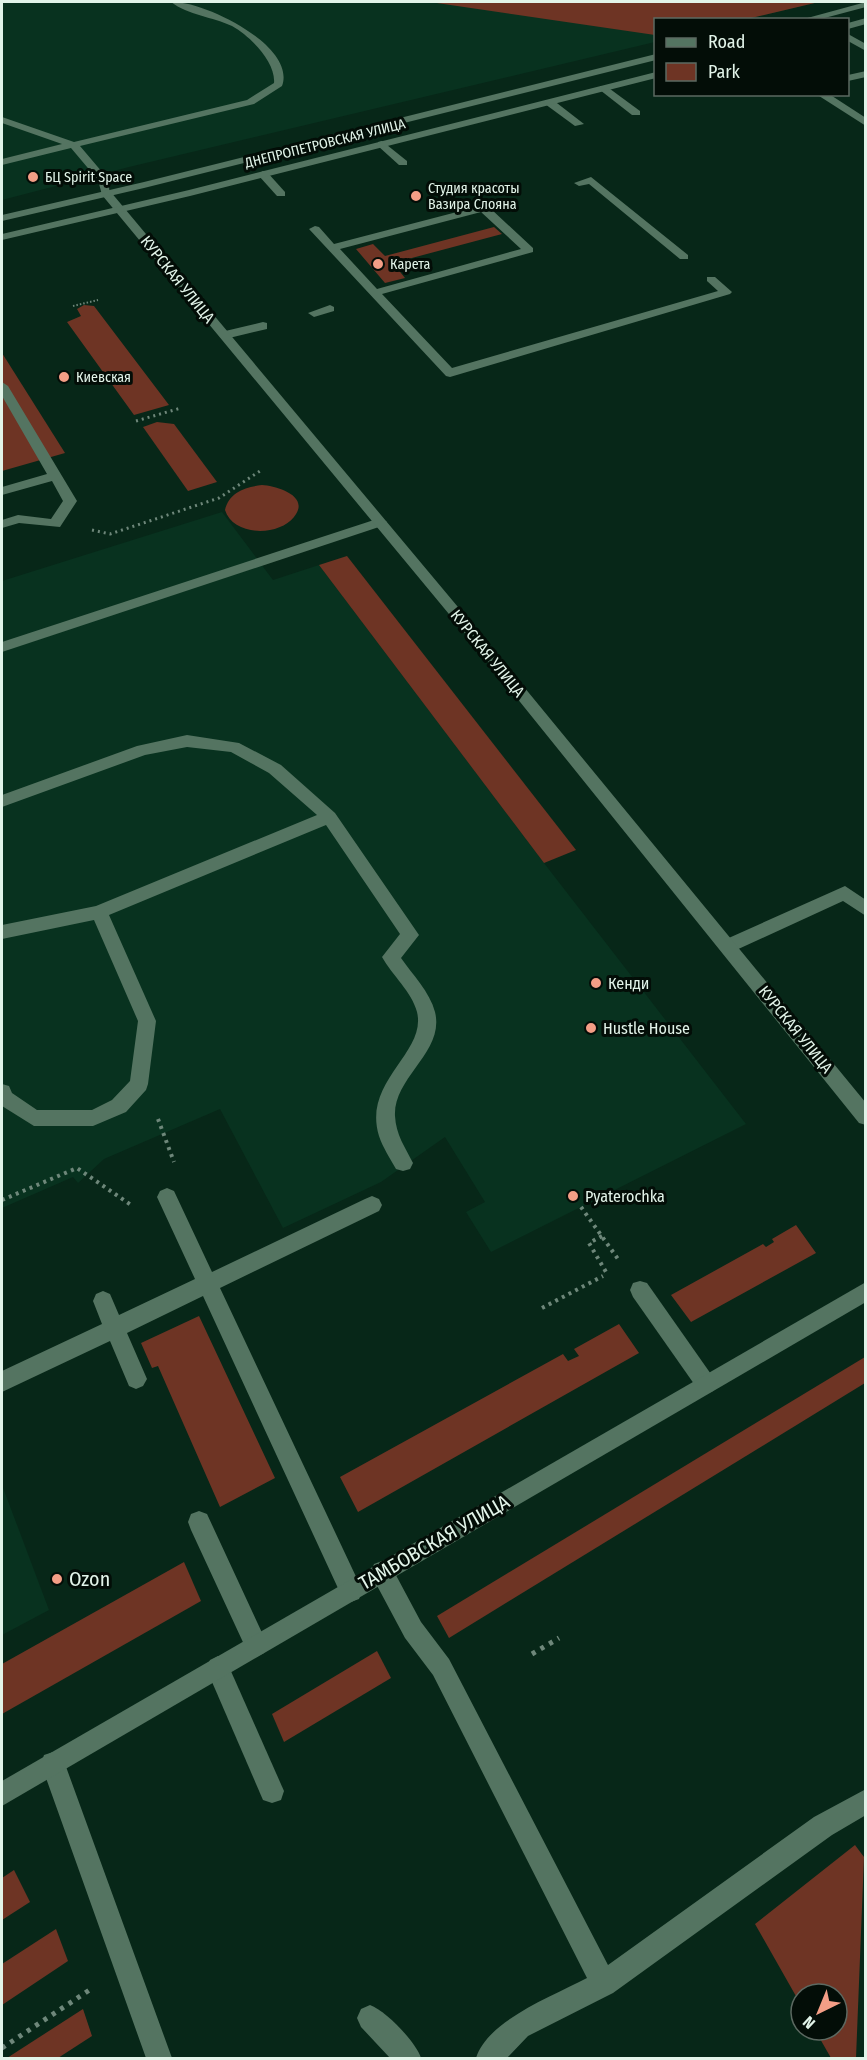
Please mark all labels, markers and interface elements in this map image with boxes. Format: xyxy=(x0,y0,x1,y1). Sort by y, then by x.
legend xyxy=(654,18,849,96)
text: Road xyxy=(708,31,745,53)
text: Park xyxy=(708,61,741,83)
street label: ДНЕПРОПЕТРОВСКАЯ УЛИЦА xyxy=(242,115,408,172)
place label: БЦ Spirit Space xyxy=(45,169,132,186)
marker: БЦ Spirit Space xyxy=(26,170,40,184)
place label: Студия красоты Вазира Слояна xyxy=(428,180,520,213)
marker: Студия красоты Вазира Слояна xyxy=(409,189,423,203)
street label: КУРСКАЯ УЛИЦА xyxy=(137,232,219,327)
place label: Карета xyxy=(390,256,430,273)
marker: Карета xyxy=(371,257,385,271)
place label: Киевская xyxy=(76,369,131,386)
marker: Киевская xyxy=(57,370,71,384)
street label: КУРСКАЯ УЛИЦА xyxy=(447,606,529,701)
place label: Кенди xyxy=(608,974,649,993)
marker: Кенди xyxy=(589,976,603,990)
street label: КУРСКАЯ УЛИЦА xyxy=(755,982,837,1077)
place label: Hustle House xyxy=(603,1019,690,1038)
marker: Hustle House xyxy=(584,1021,598,1035)
place label: Pyaterochka xyxy=(585,1187,665,1206)
marker: Pyaterochka xyxy=(566,1189,580,1203)
street label: ТАМБОВСКАЯ УЛИЦА xyxy=(354,1489,514,1595)
place label: Ozon xyxy=(69,1567,110,1591)
marker: Ozon xyxy=(50,1572,64,1586)
north arrow xyxy=(789,1982,849,2042)
text: N xyxy=(799,2012,819,2033)

